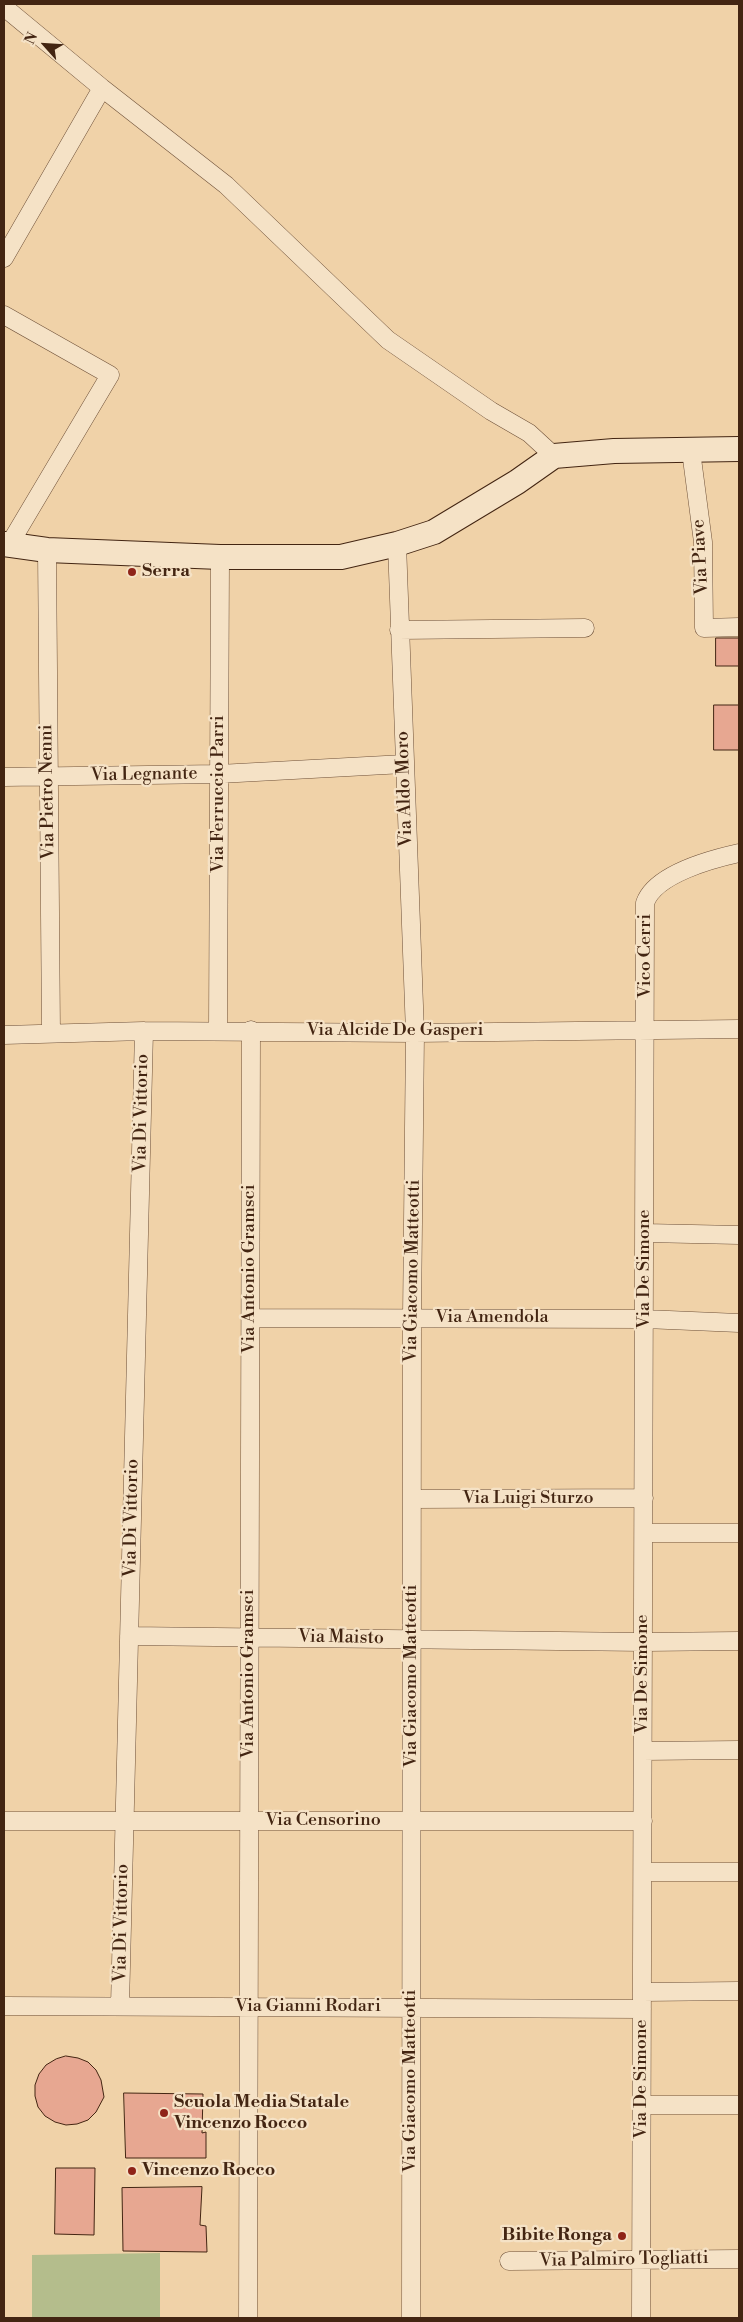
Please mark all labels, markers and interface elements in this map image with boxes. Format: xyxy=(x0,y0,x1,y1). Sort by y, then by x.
north arrow xyxy=(20,20,70,70)
text: N xyxy=(21,30,42,47)
street label: Via Piave xyxy=(688,519,714,595)
place label: Serra xyxy=(142,561,190,583)
marker: Serra xyxy=(126,566,138,578)
street label: Via Ferruccio Parri xyxy=(208,715,230,873)
street label: Via Pietro Nenni xyxy=(36,724,60,860)
street label: Via Aldo Moro xyxy=(392,731,418,847)
street label: Via Legnante xyxy=(90,763,198,787)
street label: Vico Cerri xyxy=(635,914,657,998)
street label: Via Alcide De Gasperi xyxy=(307,1020,483,1042)
street label: Via Di Vittorio xyxy=(130,1054,154,1172)
street label: Via Giacomo Matteotti xyxy=(401,1179,425,1363)
street label: Via Antonio Gramsci xyxy=(239,1184,261,1354)
street label: Via De Simone xyxy=(634,1209,656,1329)
street label: Via Amendola xyxy=(435,1307,549,1329)
street label: Via Di Vittorio xyxy=(120,1459,144,1577)
street label: Via Luigi Sturzo xyxy=(462,1488,594,1510)
street label: Via Giacomo Matteotti xyxy=(401,1584,423,1768)
street label: Via Antonio Gramsci xyxy=(238,1589,260,1759)
street label: Via De Simone xyxy=(632,1614,654,1734)
street label: Via Maisto xyxy=(298,1626,384,1650)
street label: Via Censorino xyxy=(265,1810,381,1832)
street label: Via Di Vittorio xyxy=(110,1864,134,1982)
street label: Via Giacomo Matteotti xyxy=(400,1989,422,2173)
street label: Via Gianni Rodari xyxy=(235,1996,381,2018)
street label: Via De Simone xyxy=(631,2019,653,2139)
place label: Scuola Media Statale Vincenzo Rocco xyxy=(174,2092,349,2134)
marker: Scuola Media Statale Vincenzo Rocco xyxy=(158,2107,170,2119)
place label: Vincenzo Rocco xyxy=(142,2160,275,2182)
marker: Vincenzo Rocco xyxy=(126,2165,138,2177)
place label: Bibite Ronga xyxy=(502,2225,612,2247)
marker: Bibite Ronga xyxy=(616,2230,628,2242)
street label: Via Palmiro Togliatti xyxy=(539,2248,709,2272)

